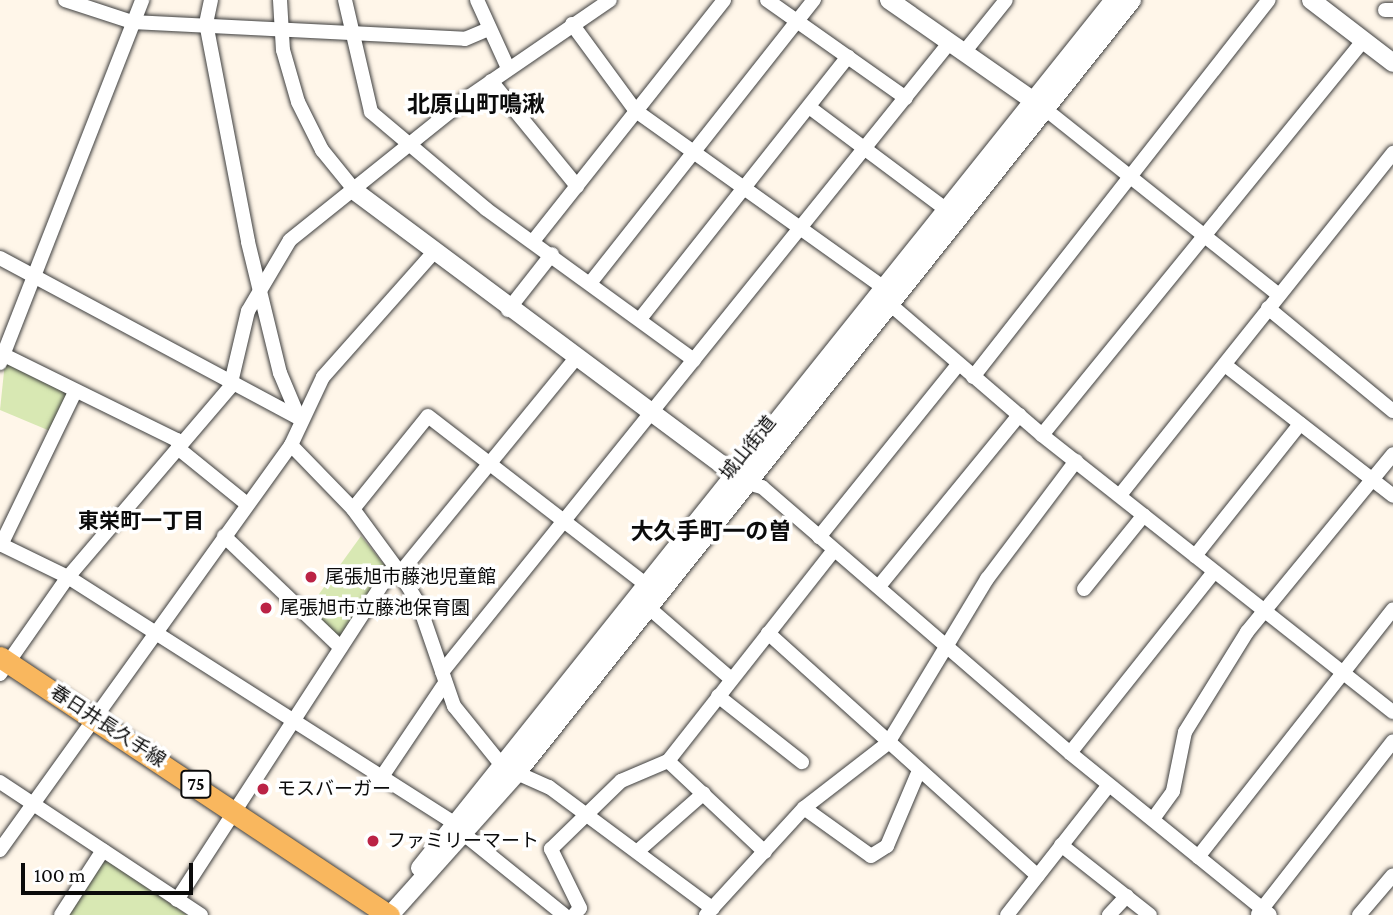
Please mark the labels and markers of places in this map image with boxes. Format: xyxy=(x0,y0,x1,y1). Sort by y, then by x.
place label: 尾張旭市藤池児童館 xyxy=(325,566,496,588)
marker: 尾張旭市藤池児童館 xyxy=(303,569,319,585)
place label: 尾張旭市立藤池保育園 xyxy=(280,597,470,619)
marker: 尾張旭市立藤池保育園 xyxy=(258,600,274,616)
place label: モスバーガー xyxy=(277,778,391,800)
marker: モスバーガー xyxy=(255,781,271,797)
place label: ファミリーマート xyxy=(387,830,539,852)
marker: ファミリーマート xyxy=(365,833,381,849)

